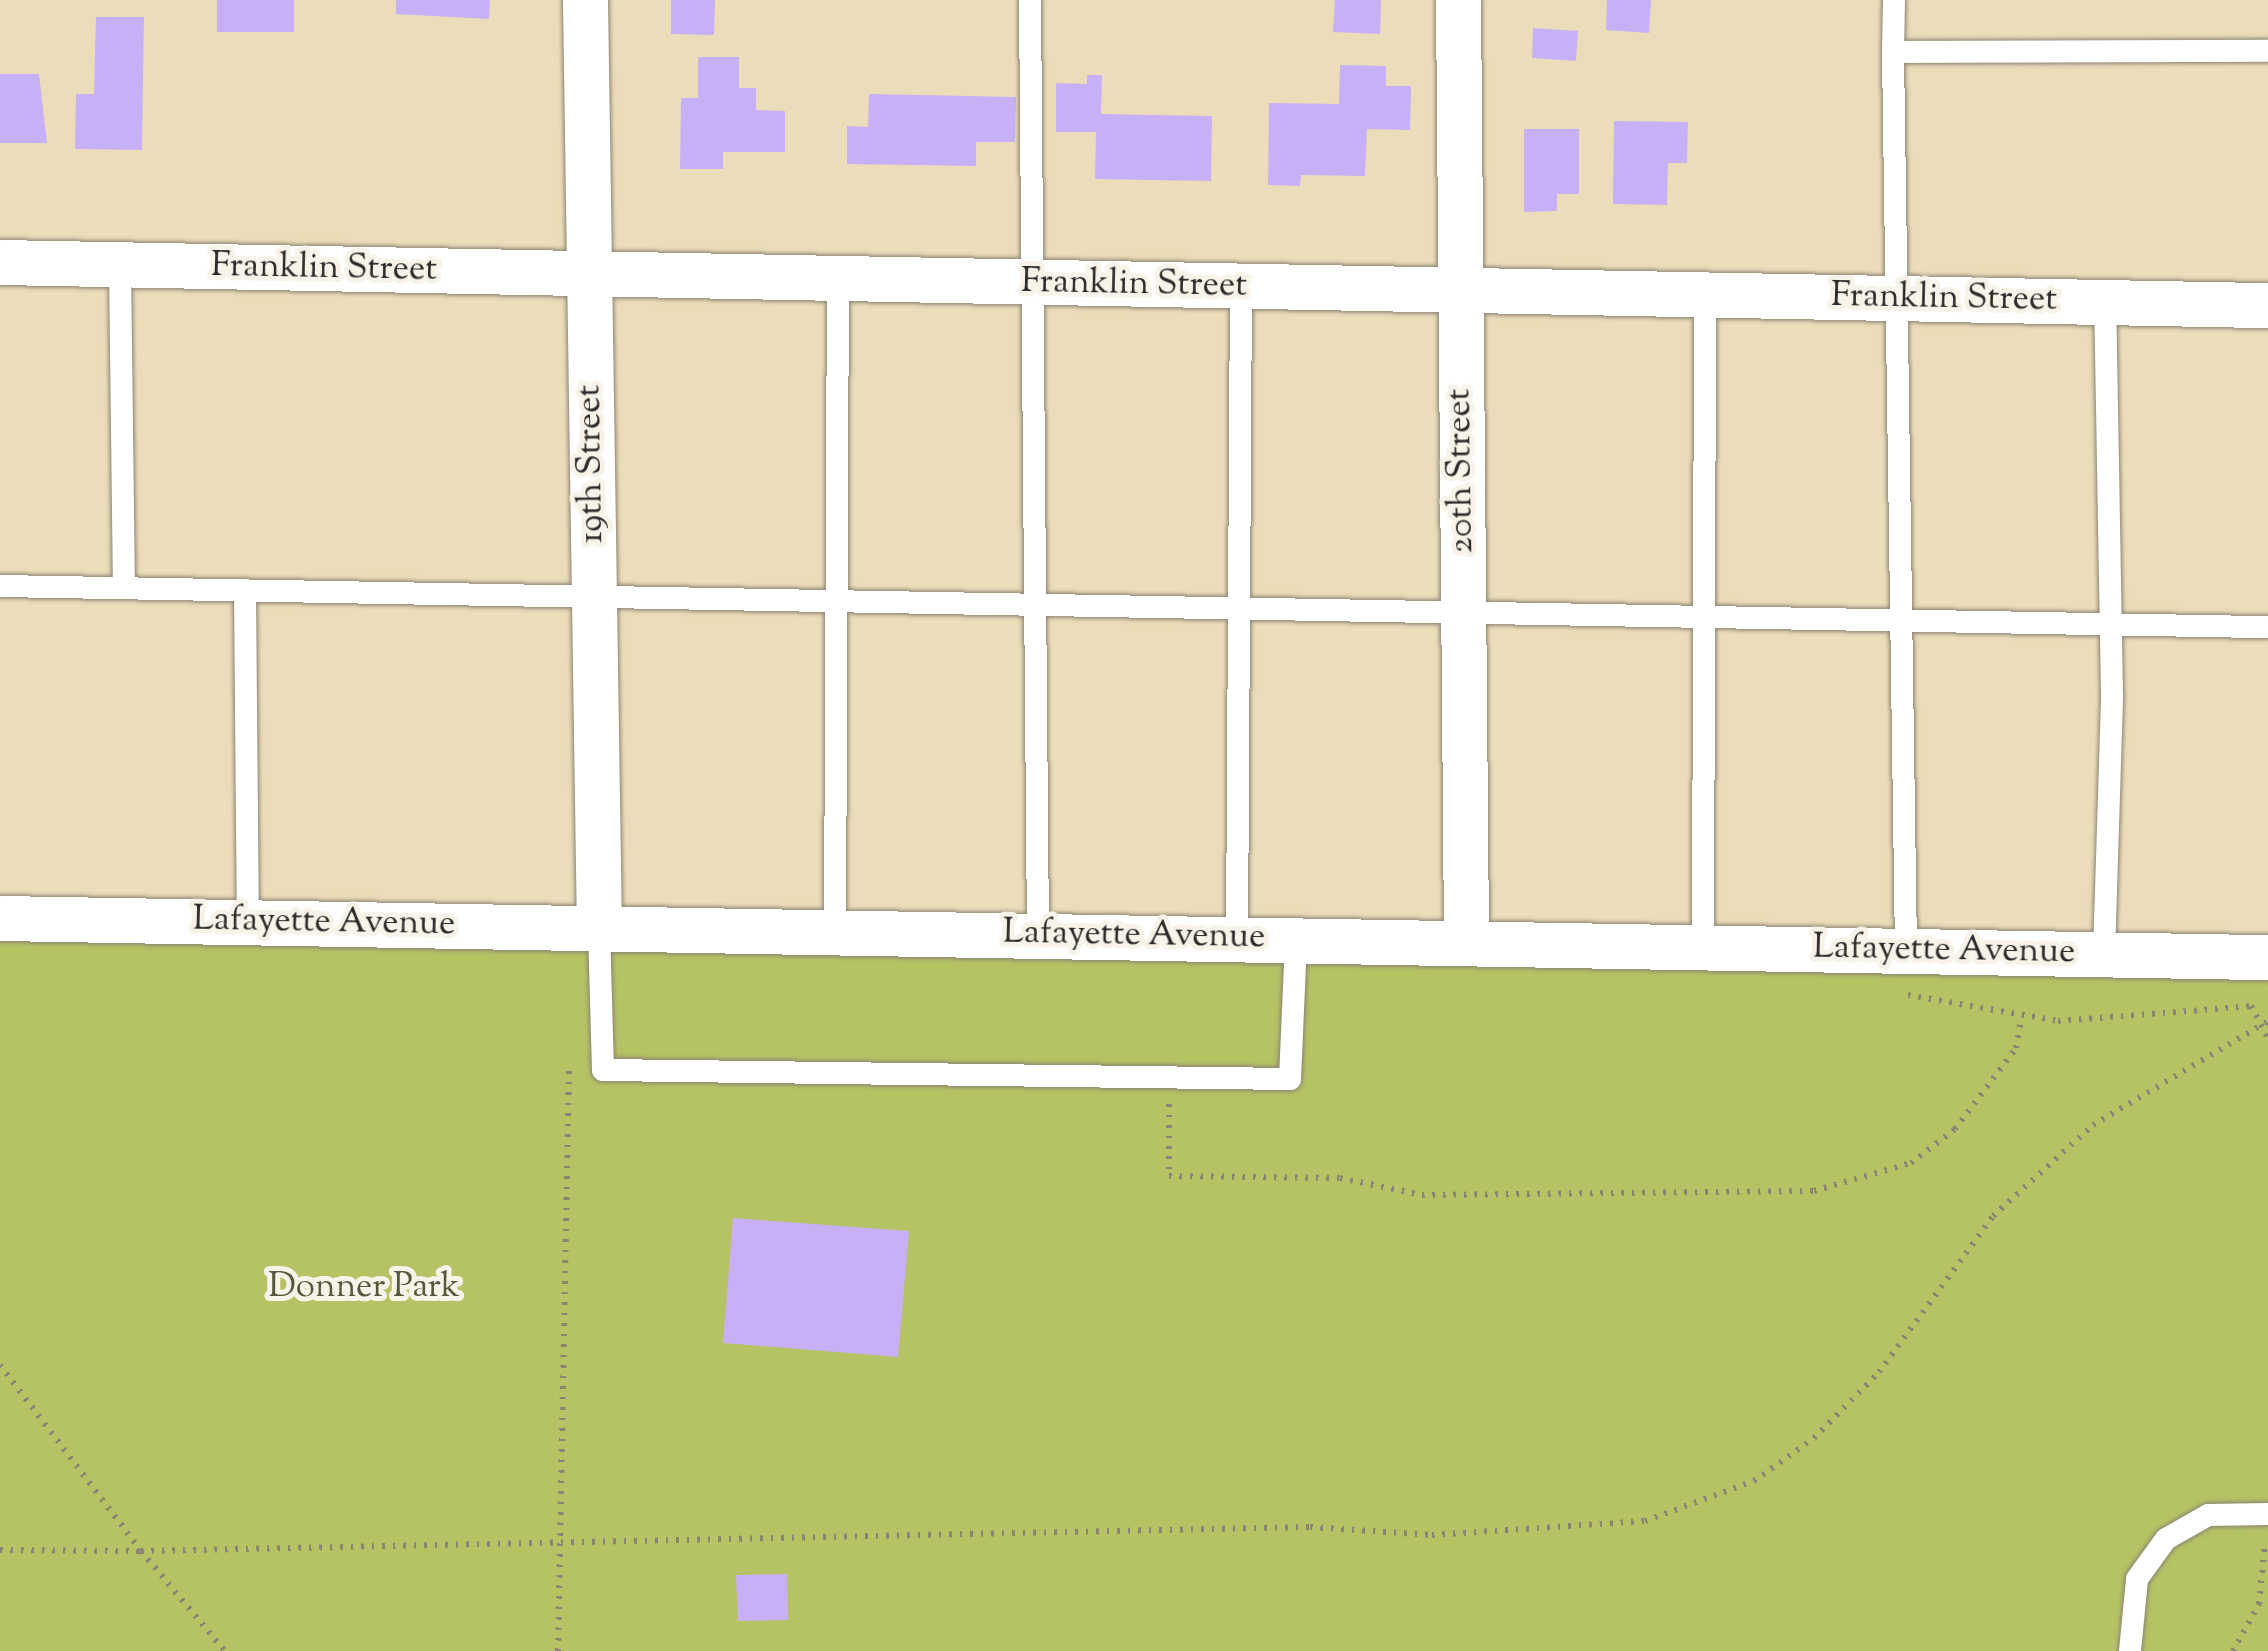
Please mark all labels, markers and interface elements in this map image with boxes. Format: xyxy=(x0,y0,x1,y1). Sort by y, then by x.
street label: Franklin Street xyxy=(211,246,437,292)
street label: Franklin Street xyxy=(1021,262,1247,308)
street label: Franklin Street xyxy=(1831,276,2057,322)
street label: 19th Street xyxy=(570,384,614,544)
street label: 20th Street xyxy=(1440,388,1484,554)
street label: Lafayette Avenue xyxy=(192,900,456,946)
street label: Lafayette Avenue xyxy=(1002,913,1266,959)
street label: Lafayette Avenue xyxy=(1812,928,2076,974)
park label: Donner Park xyxy=(268,1267,460,1309)

